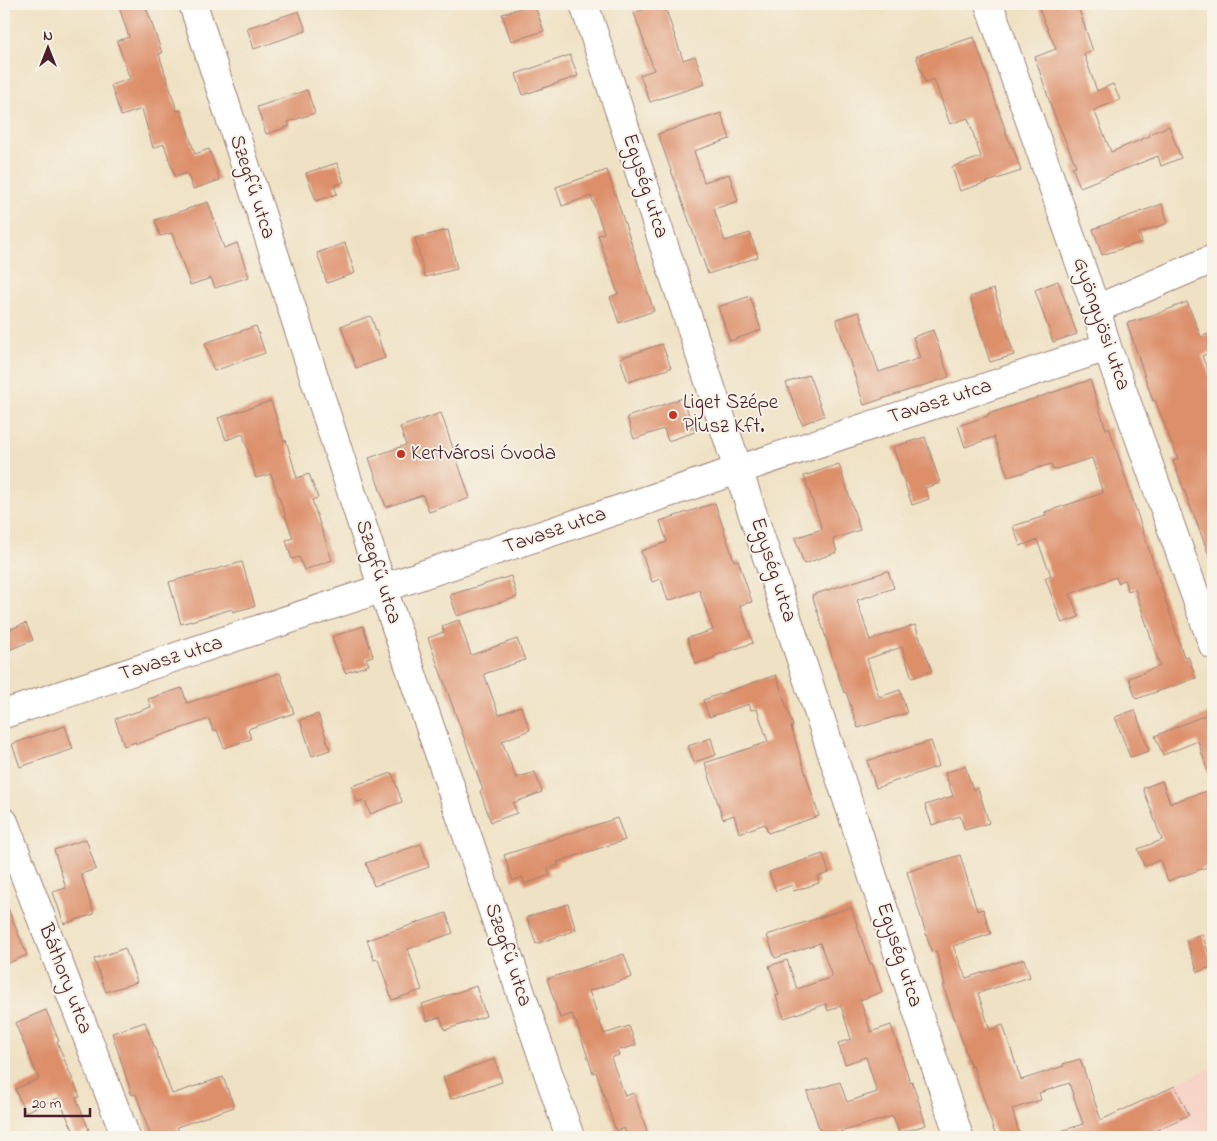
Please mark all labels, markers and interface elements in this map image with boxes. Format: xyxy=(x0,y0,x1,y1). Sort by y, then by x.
north arrow xyxy=(22,22,72,72)
text: N xyxy=(43,26,53,47)
street label: Egység utca xyxy=(612,130,676,243)
street label: Szegfű utca xyxy=(219,131,283,243)
street label: Gyöngyösi utca xyxy=(1062,253,1138,395)
street label: Tavasz utca xyxy=(884,371,996,433)
place label: Liget Szépe Plusz Kft. xyxy=(683,388,779,442)
marker: Liget Szépe Plusz Kft. xyxy=(667,409,679,421)
place label: Kertvárosi Óvoda xyxy=(411,439,556,469)
marker: Kertvárosi Óvoda xyxy=(395,448,407,460)
street label: Tavasz utca xyxy=(499,499,611,563)
street label: Egység utca xyxy=(740,514,804,627)
street label: Szegfű utca xyxy=(345,516,409,628)
street label: Tavasz utca xyxy=(115,628,227,690)
street label: Szegfű utca xyxy=(474,899,540,1011)
street label: Egység utca xyxy=(866,899,930,1012)
street label: Báthory utca xyxy=(28,919,100,1039)
scale bar xyxy=(25,1086,90,1118)
text: 20 m xyxy=(32,1093,62,1115)

